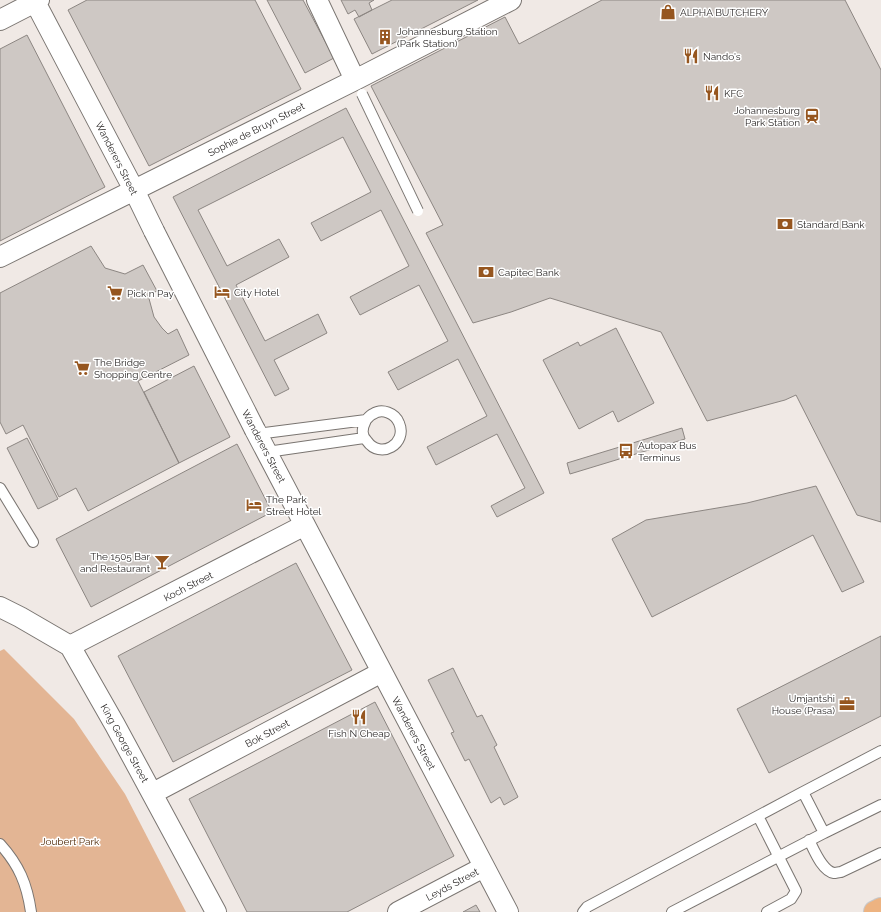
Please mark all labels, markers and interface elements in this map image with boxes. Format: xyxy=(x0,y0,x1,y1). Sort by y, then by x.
shop icon: ALPHA BUTCHERY xyxy=(659,3,677,21)
place label: ALPHA BUTCHERY xyxy=(680,7,769,18)
place label: Johannesburg Station (Park Station) xyxy=(397,26,498,49)
building icon: Johannesburg Station (Park Station) xyxy=(376,28,394,46)
restaurant icon: Nando's xyxy=(682,47,700,65)
place label: Nando's xyxy=(703,51,741,62)
restaurant icon: KFC xyxy=(703,84,721,102)
place label: KFC xyxy=(724,88,743,99)
street label: Sophie de Bruyn Street xyxy=(206,100,307,159)
place label: Johannesburg Park Station xyxy=(734,105,800,128)
station icon: Johannesburg Park Station xyxy=(803,107,821,125)
street label: Wanderers Street xyxy=(93,120,140,197)
bank icon: Standard Bank xyxy=(776,215,794,233)
place label: Standard Bank xyxy=(797,219,865,230)
bank icon: Capitec Bank xyxy=(477,263,495,281)
place label: Capitec Bank xyxy=(498,267,560,278)
hotel icon: City Hotel xyxy=(213,283,231,301)
supermarket icon: Pick n Pay xyxy=(106,284,124,302)
place label: City Hotel xyxy=(234,287,279,298)
place label: Pick n Pay xyxy=(127,288,175,299)
place label: The Bridge Shopping Centre xyxy=(94,357,172,380)
supermarket icon: The Bridge Shopping Centre xyxy=(73,359,91,377)
street label: Wanderers Street xyxy=(240,408,288,485)
place label: Autopax Bus Terminus xyxy=(638,440,697,463)
bus stop icon: Autopax Bus Terminus xyxy=(617,442,635,460)
place label: The Park Street Hotel xyxy=(266,494,322,517)
hotel icon: The Park Street Hotel xyxy=(245,496,263,514)
place label: The 1505 Bar and Restaurant xyxy=(80,551,151,574)
bar icon: The 1505 Bar and Restaurant xyxy=(153,553,171,571)
street label: Koch Street xyxy=(162,569,215,604)
place label: Umjantshi House (Prasa) xyxy=(772,693,835,716)
street label: Wanderers Street xyxy=(390,695,438,772)
office icon: Umjantshi House (Prasa) xyxy=(838,695,856,713)
street label: King George Street xyxy=(98,702,151,785)
restaurant icon: Fish N Cheap xyxy=(350,708,368,726)
street label: Bok Street xyxy=(243,717,292,750)
place label: Fish N Cheap xyxy=(328,728,390,739)
park label: Joubert Park xyxy=(41,836,100,847)
street label: Leyds Street xyxy=(424,866,481,903)

